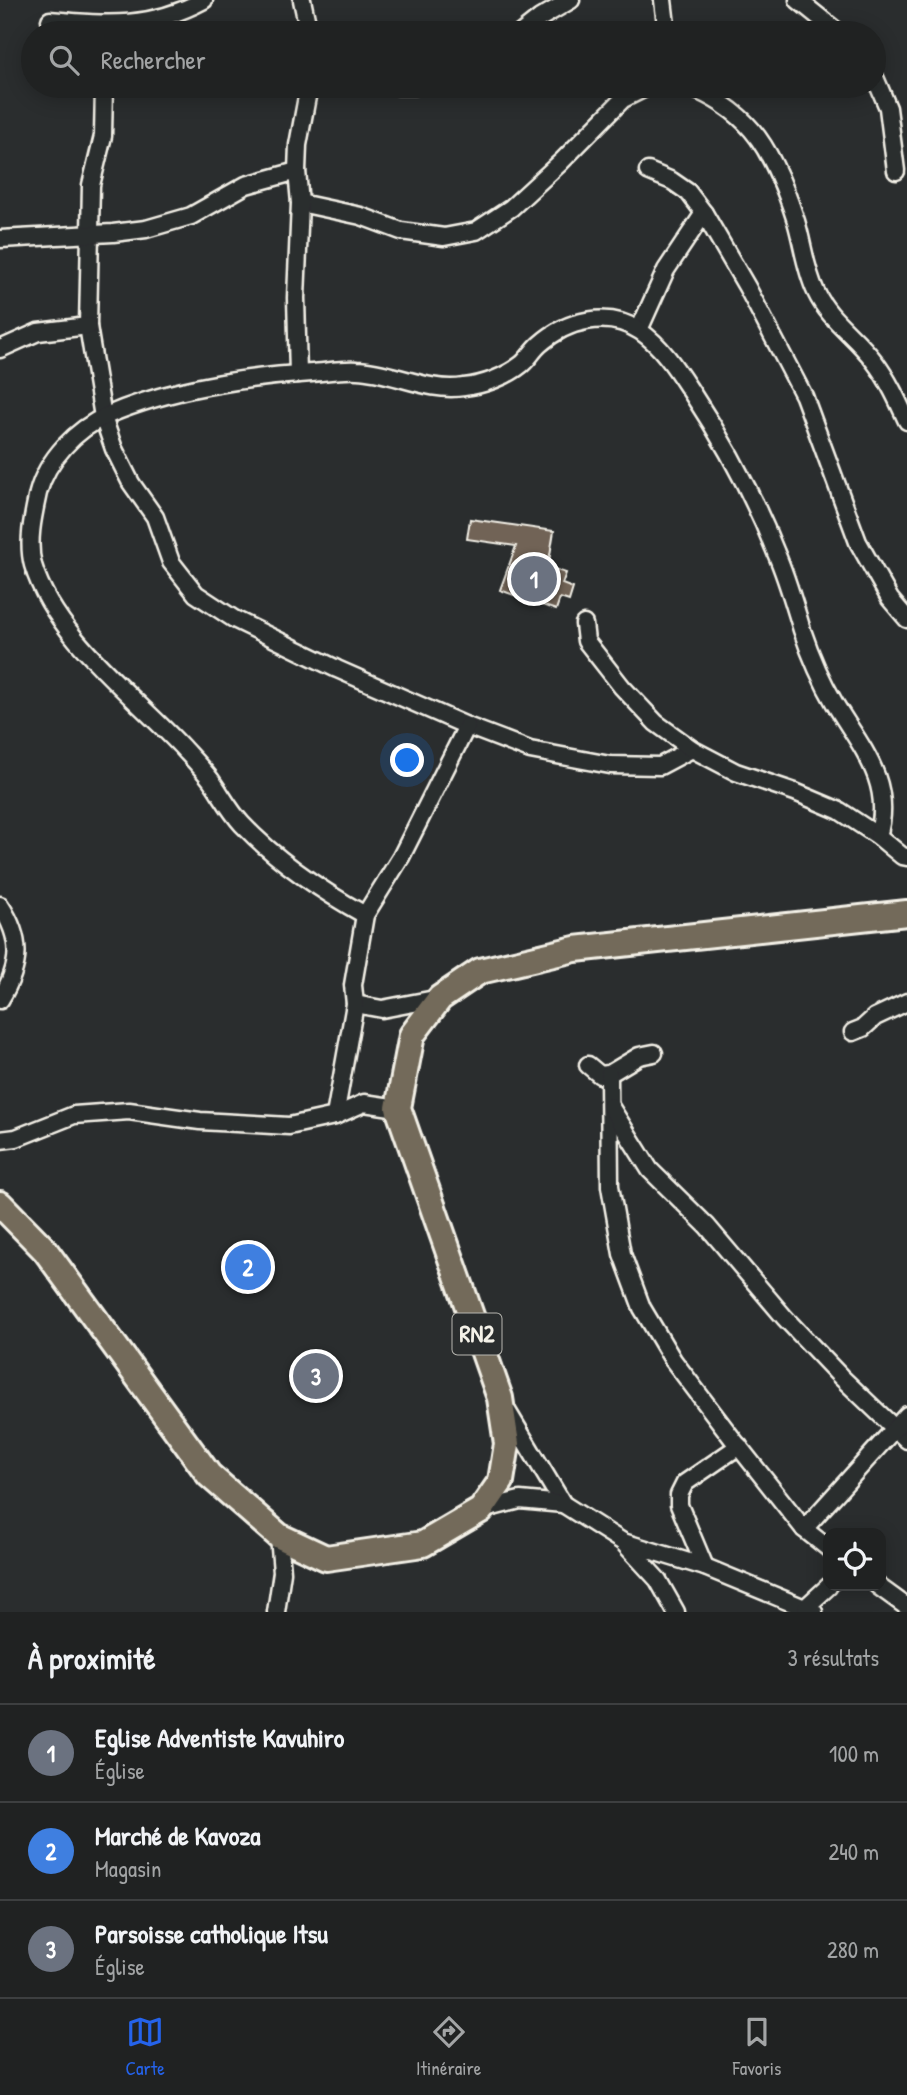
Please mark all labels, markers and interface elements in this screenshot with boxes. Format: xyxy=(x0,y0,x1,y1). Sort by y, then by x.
search box xyxy=(21,21,886,98)
icon: search xyxy=(45,41,83,79)
text: Rechercher xyxy=(101,42,206,77)
pin: 1 xyxy=(511,553,557,605)
your location xyxy=(390,743,424,777)
pin: 2 xyxy=(225,1241,271,1293)
road number: RN2 xyxy=(452,1314,502,1354)
pin: 3 xyxy=(293,1350,339,1402)
map controls xyxy=(823,1528,886,1591)
button: locate xyxy=(823,1528,886,1591)
text: À proximité xyxy=(28,1638,156,1678)
text: 3 résultats xyxy=(788,1642,879,1673)
text: Eglise Adventiste Kavuhiro xyxy=(95,1720,344,1755)
text: 1 xyxy=(47,1738,55,1769)
text: 100 m xyxy=(829,1738,879,1769)
text: Église xyxy=(95,1755,145,1786)
text: Marché de Kavoza xyxy=(95,1818,260,1853)
text: 2 xyxy=(46,1836,56,1867)
text: 240 m xyxy=(828,1836,879,1867)
text: Magasin xyxy=(95,1853,161,1884)
text: Parsoisse catholique Itsu xyxy=(95,1916,328,1951)
text: 3 xyxy=(46,1934,56,1965)
text: 280 m xyxy=(827,1934,879,1965)
text: Église xyxy=(95,1951,145,1982)
tab: Carte xyxy=(126,2013,165,2081)
tab: Itinéraire xyxy=(416,2013,481,2081)
tab: Favoris xyxy=(733,2013,781,2081)

